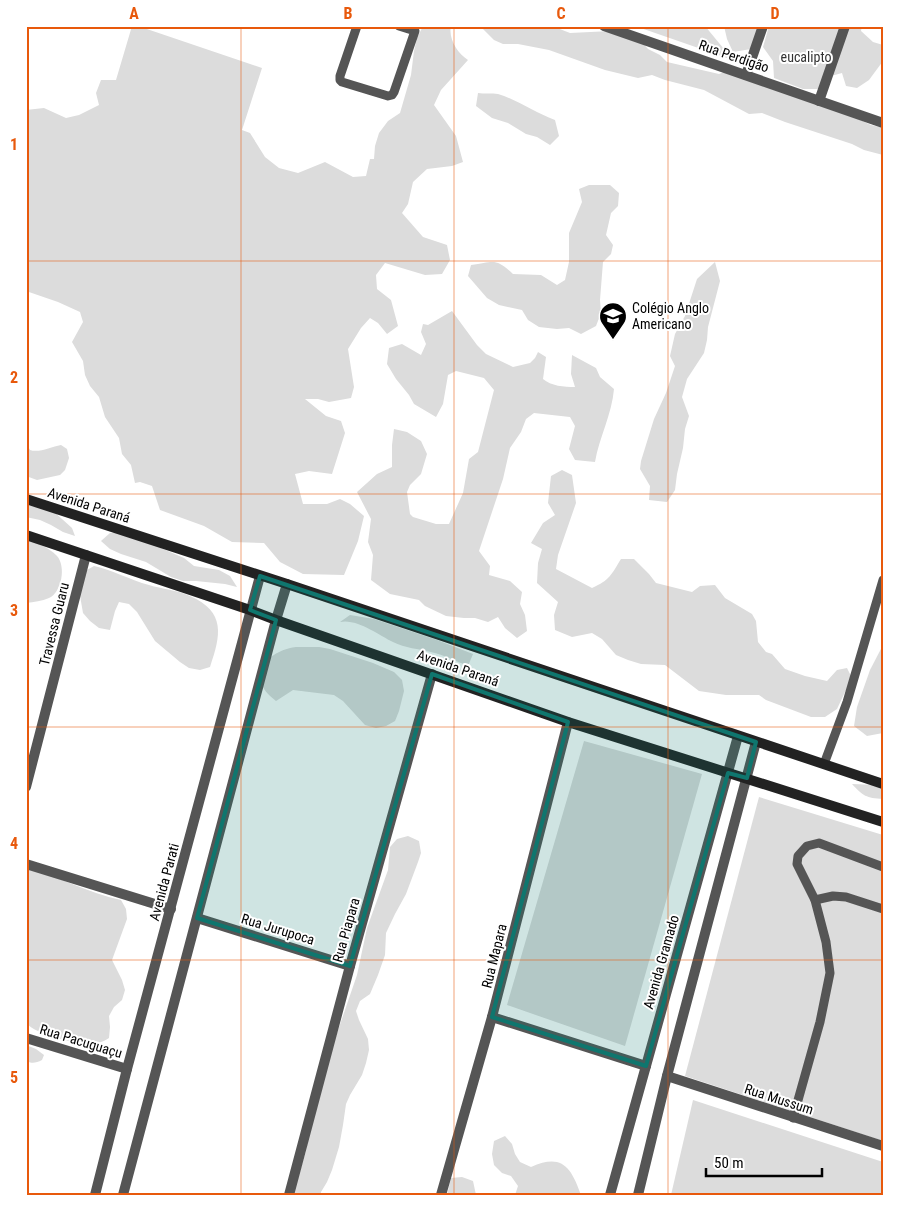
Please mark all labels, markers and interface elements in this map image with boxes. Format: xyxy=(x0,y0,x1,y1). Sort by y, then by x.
text: A xyxy=(129,4,139,23)
text: B xyxy=(344,4,353,23)
text: C xyxy=(556,4,566,23)
text: D xyxy=(770,4,780,23)
street label: Rua Perdigão xyxy=(697,37,771,75)
park label: eucalipto xyxy=(781,49,831,65)
text: 1 xyxy=(10,135,18,154)
place label: Colégio Anglo Americano xyxy=(632,300,709,332)
school or university icon: Colégio Anglo Americano xyxy=(598,301,628,340)
text: 2 xyxy=(10,368,18,387)
street label: Avenida Paraná xyxy=(46,484,132,526)
street label: Travessa Guaru xyxy=(36,581,72,667)
text: 3 xyxy=(10,601,18,620)
street label: Avenida Paraná xyxy=(415,646,501,690)
text: 4 xyxy=(10,834,18,853)
street label: Avenida Parati xyxy=(146,842,182,922)
street label: Rua Piapara xyxy=(329,896,363,964)
street label: Rua Jurupoca xyxy=(239,910,317,948)
street label: Avenida Gramado xyxy=(640,913,682,1011)
street label: Rua Mapara xyxy=(478,922,510,990)
street label: Rua Pacuguaçu xyxy=(38,1021,124,1061)
text: 5 xyxy=(10,1068,18,1087)
street label: Rua Mussum xyxy=(743,1080,815,1118)
scale bar xyxy=(706,1146,823,1178)
text: 50 m xyxy=(714,1154,744,1172)

